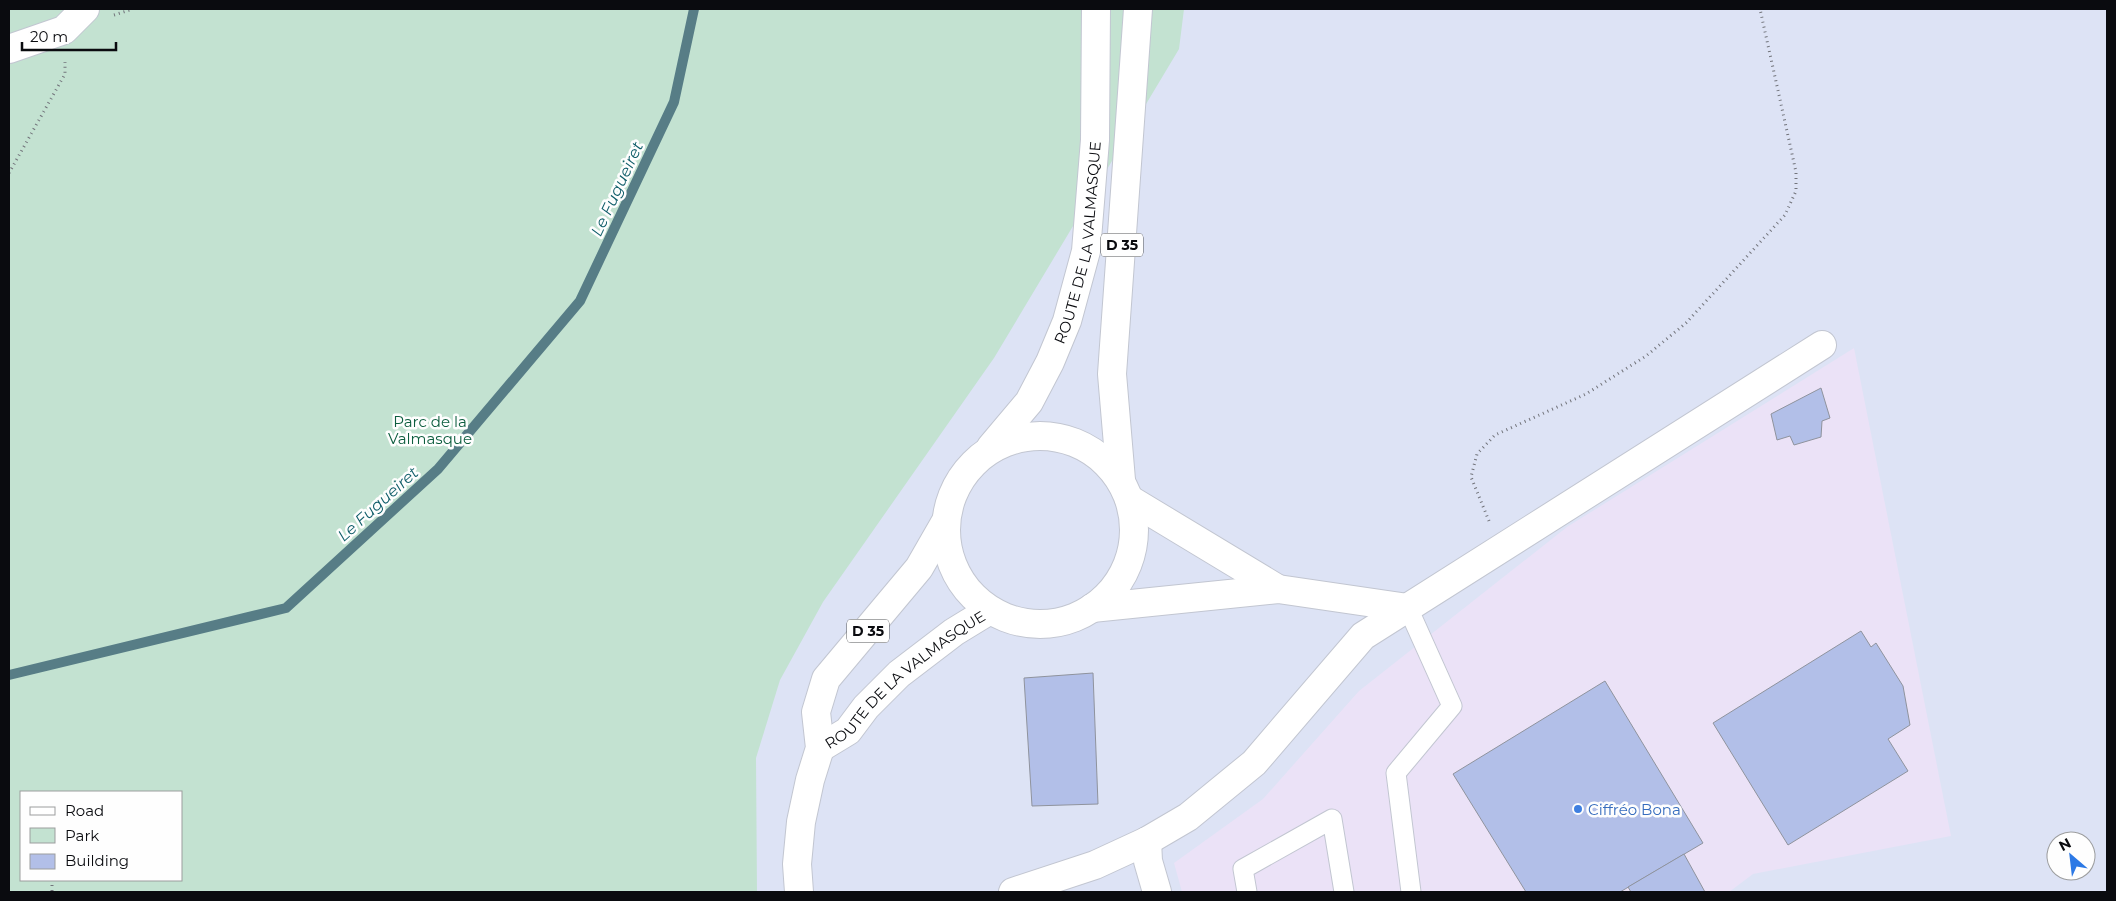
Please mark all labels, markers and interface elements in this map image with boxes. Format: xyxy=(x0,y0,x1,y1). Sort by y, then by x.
scale bar xyxy=(22,20,116,52)
text: 20 m xyxy=(30,27,68,46)
water label: Le Fugueiret xyxy=(587,138,647,239)
street label: ROUTE DE LA VALMASQUE xyxy=(1049,141,1104,346)
road number: D 35 xyxy=(1101,234,1143,256)
park label: Parc de la Valmasque xyxy=(388,412,472,448)
water label: Le Fugueiret xyxy=(334,463,423,545)
street label: ROUTE DE LA VALMASQUE xyxy=(821,606,988,753)
road number: D 35 xyxy=(847,620,889,642)
legend xyxy=(20,791,182,881)
place label: Ciffréo Bona xyxy=(1588,800,1681,819)
text: Road xyxy=(65,801,104,820)
marker: Ciffréo Bona xyxy=(1572,803,1584,815)
text: Park xyxy=(65,826,99,845)
north arrow xyxy=(2046,831,2096,881)
text: N xyxy=(2056,834,2074,855)
text: Building xyxy=(65,851,129,870)

